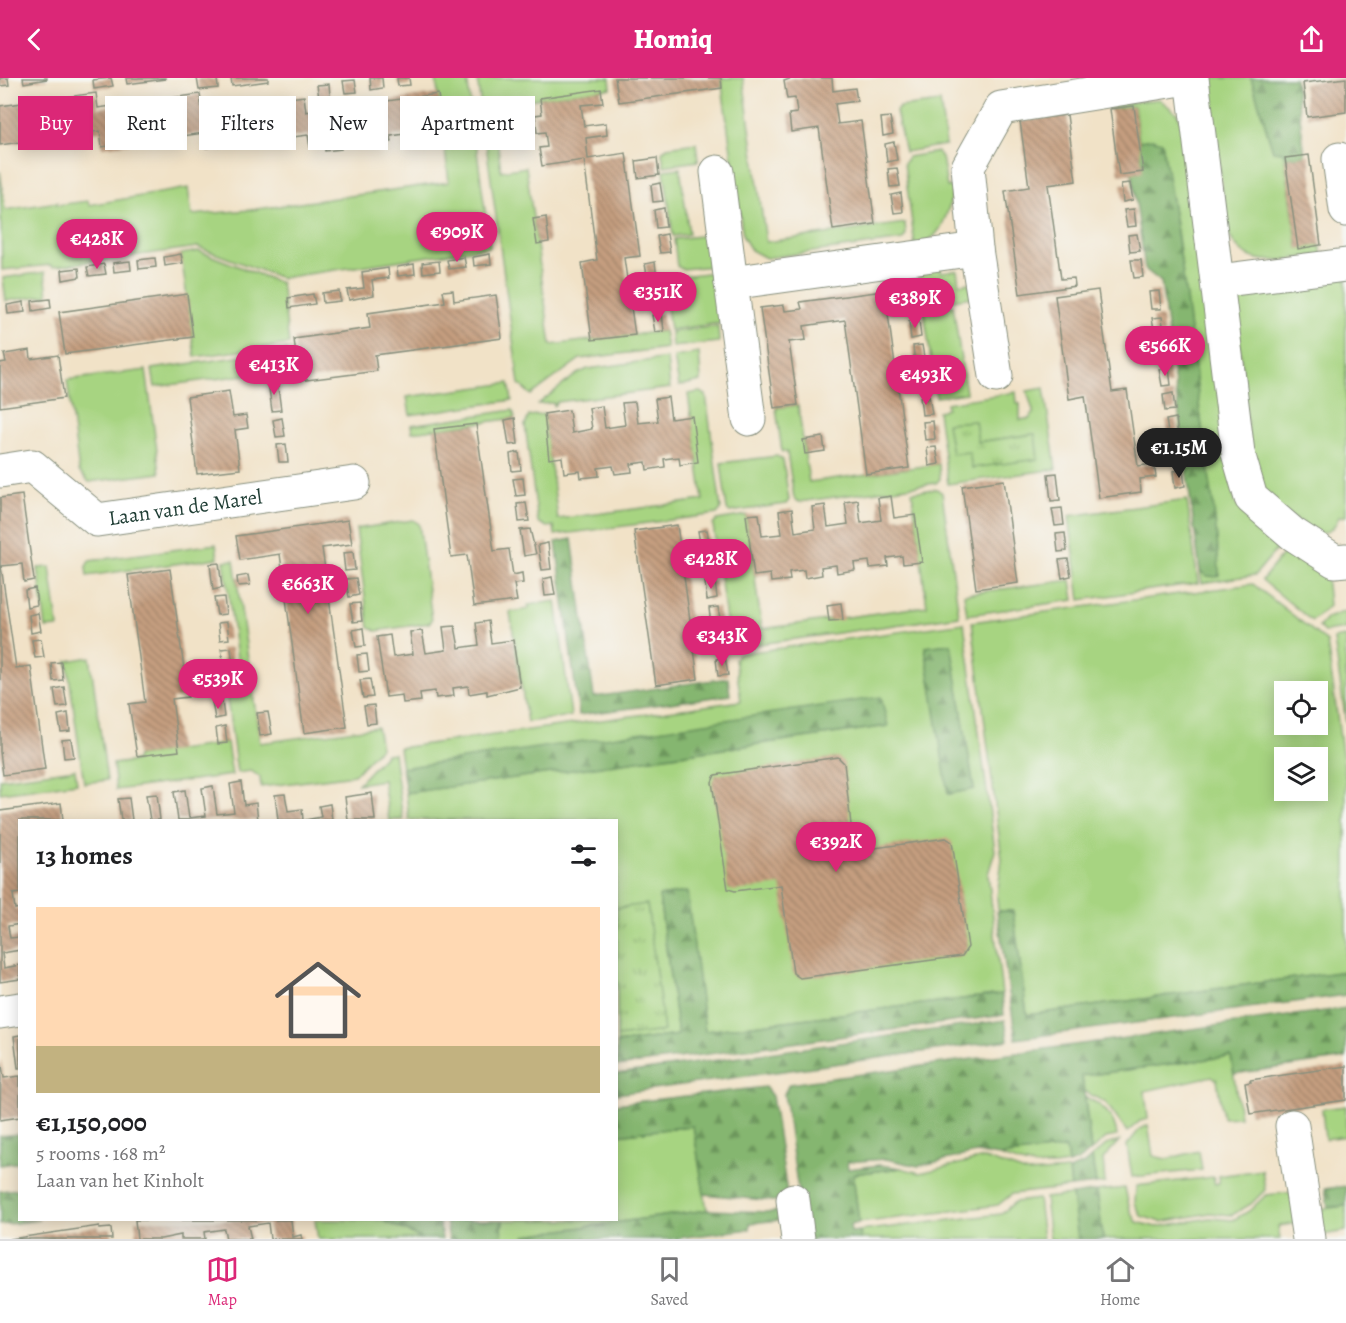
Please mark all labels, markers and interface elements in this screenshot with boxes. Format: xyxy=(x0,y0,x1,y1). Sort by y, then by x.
text: Homiq xyxy=(634,21,712,57)
icon: back xyxy=(18,23,51,56)
icon: share xyxy=(1295,23,1328,56)
chip: Buy xyxy=(18,96,93,150)
chip: Rent xyxy=(105,96,187,150)
chip: Filters xyxy=(199,96,296,150)
chip: New xyxy=(308,96,388,150)
chip: Apartment xyxy=(400,96,535,150)
pin: €909K xyxy=(415,212,499,263)
text: €909K xyxy=(430,218,484,245)
pin: €428K xyxy=(55,219,139,270)
text: €428K xyxy=(70,225,124,252)
pin: €351K xyxy=(616,272,700,323)
text: €351K xyxy=(634,278,682,305)
pin: €389K xyxy=(873,278,957,329)
text: €389K xyxy=(889,284,941,311)
pin: €566K xyxy=(1123,326,1207,377)
text: €566K xyxy=(1139,332,1191,359)
pin: €413K xyxy=(232,345,316,396)
text: €413K xyxy=(249,351,299,378)
pin: €493K xyxy=(884,355,968,406)
text: €493K xyxy=(900,361,952,388)
pin: €1.15M xyxy=(1130,428,1228,479)
text: €1.15M xyxy=(1151,434,1207,461)
street label: Laan van de Marel xyxy=(106,482,264,532)
pin: €428K xyxy=(669,539,753,590)
text: €428K xyxy=(684,545,738,572)
pin: €663K xyxy=(266,564,350,615)
text: €663K xyxy=(282,570,334,597)
pin: €343K xyxy=(680,616,764,667)
text: €343K xyxy=(696,622,748,649)
pin: €539K xyxy=(176,659,260,710)
text: €539K xyxy=(192,665,244,692)
map controls xyxy=(1274,681,1328,801)
button: locate xyxy=(1274,681,1328,735)
button: layers xyxy=(1274,747,1328,801)
pin: €392K xyxy=(794,822,878,873)
text: €392K xyxy=(810,828,862,855)
text: 13 homes xyxy=(36,838,133,873)
icon: filters xyxy=(567,839,600,872)
icon: home xyxy=(264,946,372,1054)
text: €1,150,000 xyxy=(36,1105,147,1140)
text: 5 rooms · 168 m² xyxy=(36,1140,165,1167)
text: Laan van het Kinholt xyxy=(36,1167,204,1194)
tab: Map xyxy=(206,1253,239,1311)
tab: Saved xyxy=(650,1253,688,1311)
tab: Home xyxy=(1100,1253,1140,1311)

